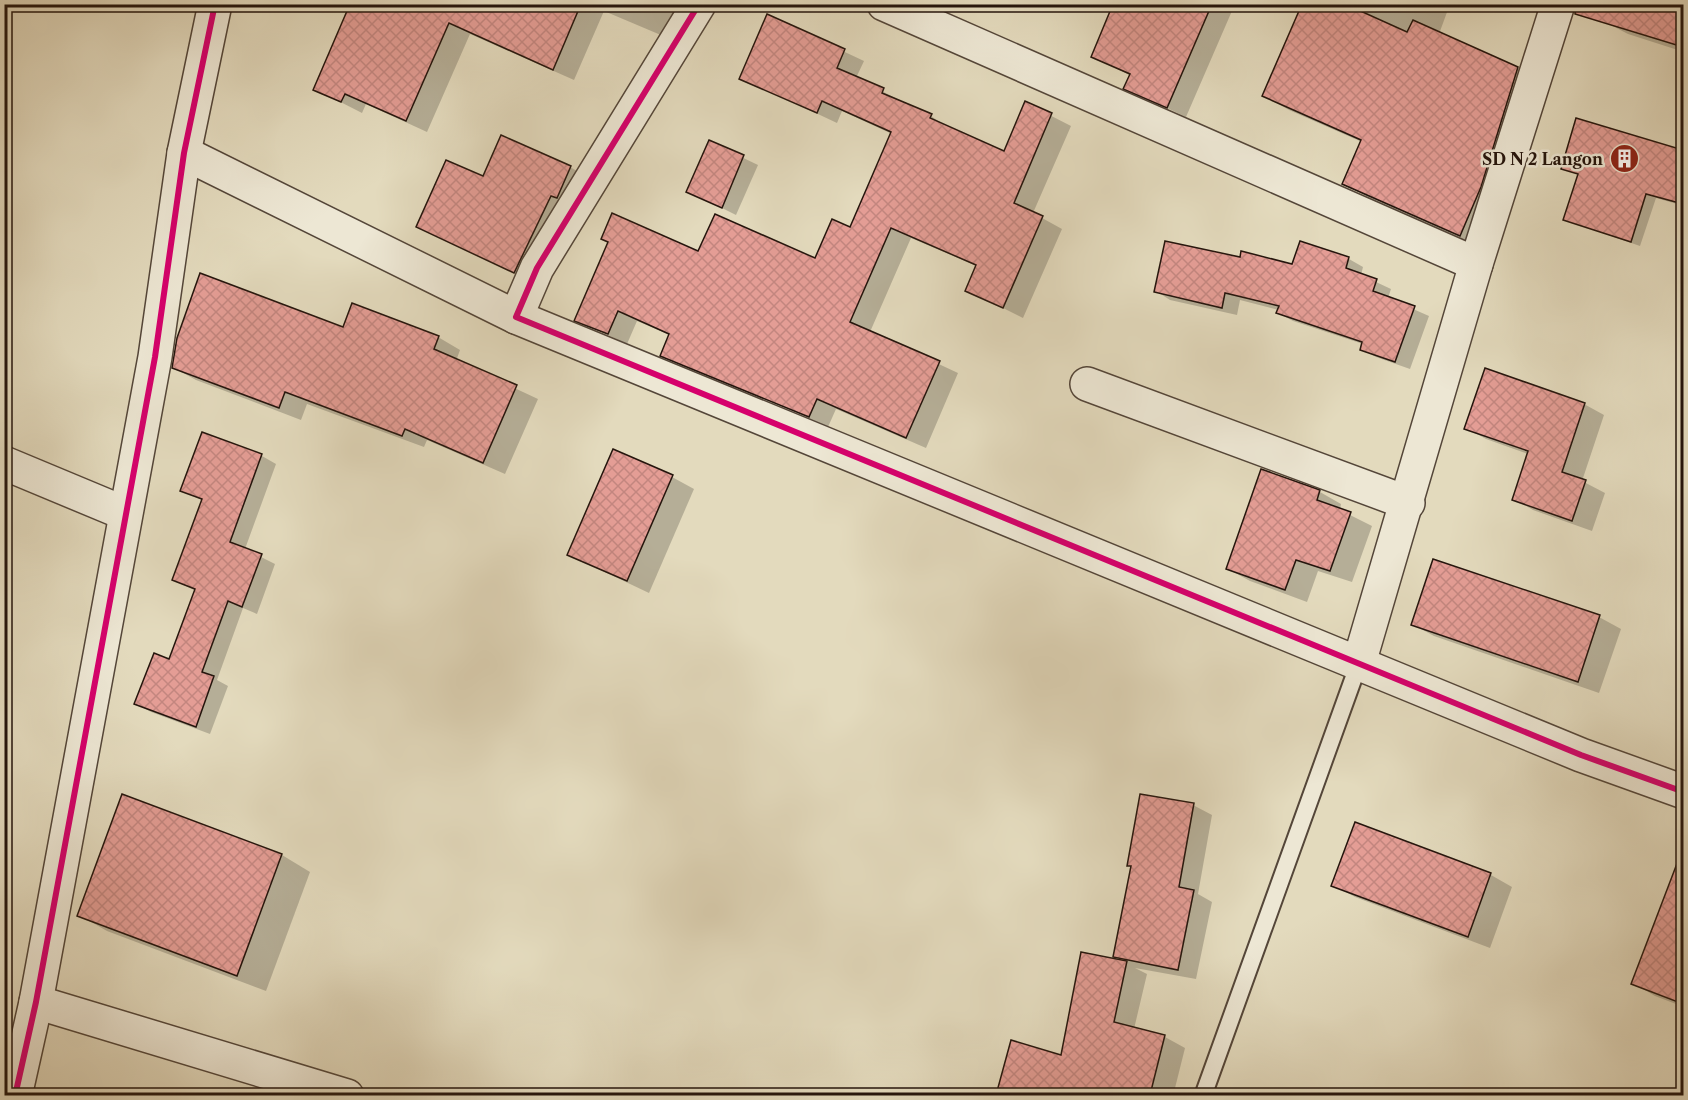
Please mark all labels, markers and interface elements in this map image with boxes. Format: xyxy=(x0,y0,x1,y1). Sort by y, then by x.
building icon: SD N 2 Langon xyxy=(1608,143,1640,175)
place label: SD N 2 Langon xyxy=(1482,149,1603,169)

